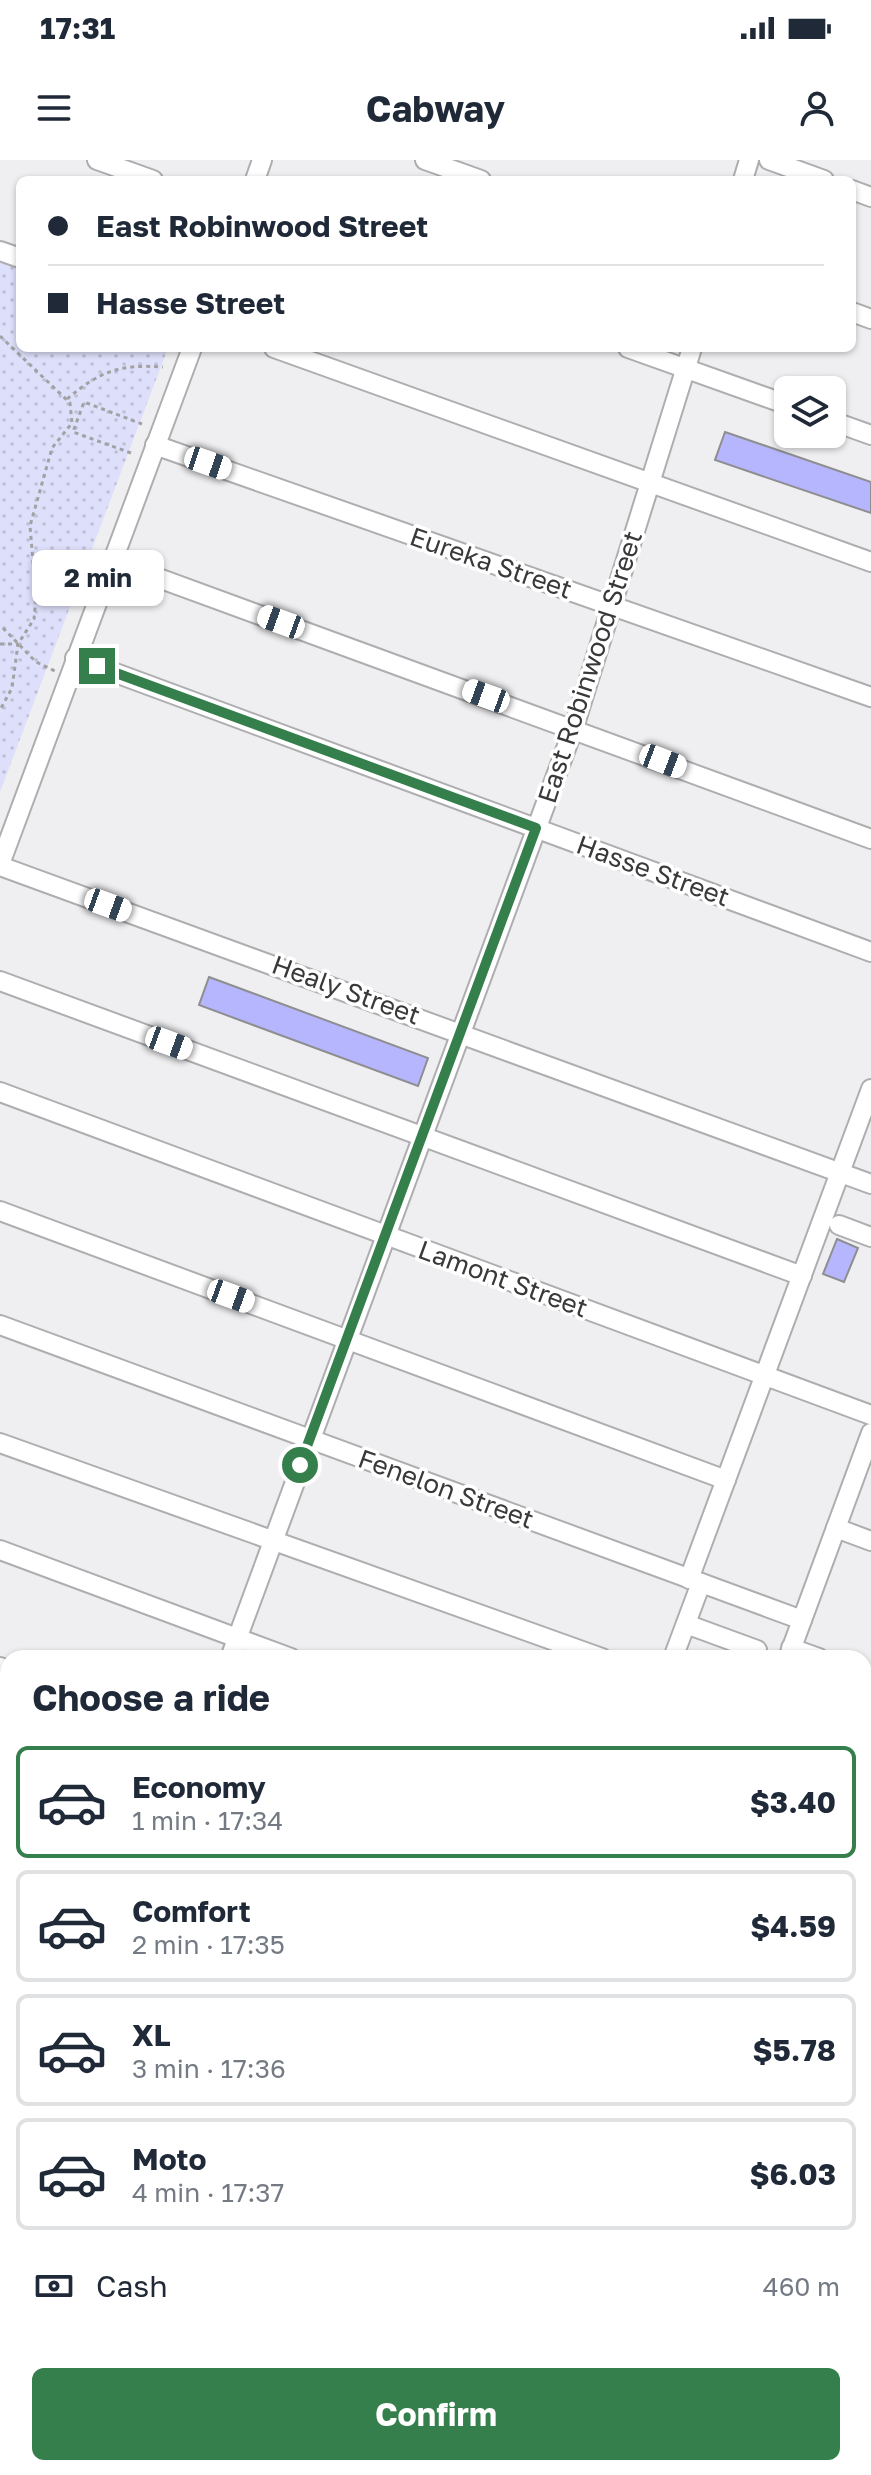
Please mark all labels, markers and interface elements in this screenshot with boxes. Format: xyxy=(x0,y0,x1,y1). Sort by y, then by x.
text: 17:31 xyxy=(40,10,115,46)
icon: menu xyxy=(32,86,76,130)
icon: person xyxy=(795,86,839,130)
text: Cabway xyxy=(366,87,505,130)
text: East Robinwood Street xyxy=(96,208,428,244)
text: Hasse Street xyxy=(96,285,285,321)
map controls xyxy=(774,376,846,448)
button: layers xyxy=(774,376,846,448)
car xyxy=(181,444,235,482)
street label: Eureka Street xyxy=(406,520,576,605)
street label: East Robinwood Street xyxy=(531,527,648,807)
callout: 2 min xyxy=(31,550,163,606)
text: 2 min xyxy=(64,562,132,593)
car xyxy=(254,603,308,641)
route end xyxy=(79,648,115,684)
car xyxy=(459,677,513,715)
car xyxy=(636,741,690,781)
street label: Hasse Street xyxy=(572,829,734,913)
car xyxy=(81,886,135,924)
street label: Healy Street xyxy=(268,948,424,1031)
car xyxy=(142,1024,196,1062)
street label: Lamont Street xyxy=(414,1234,592,1324)
car xyxy=(204,1277,258,1315)
street label: Fenelon Street xyxy=(354,1442,538,1535)
route start xyxy=(282,1447,318,1483)
text: Choose a ride xyxy=(32,1676,270,1719)
icon: car xyxy=(36,1766,108,1838)
text: Economy xyxy=(132,1769,266,1805)
text: $3.40 xyxy=(750,1784,836,1820)
text: 1 min · 17:34 xyxy=(132,1805,283,1836)
icon: car xyxy=(36,1890,108,1962)
text: Comfort xyxy=(132,1893,251,1929)
text: $4.59 xyxy=(750,1908,836,1944)
text: 2 min · 17:35 xyxy=(132,1929,285,1960)
icon: car xyxy=(36,2014,108,2086)
text: XL xyxy=(132,2017,171,2053)
text: $5.78 xyxy=(752,2032,836,2068)
text: 3 min · 17:36 xyxy=(132,2053,286,2084)
icon: car xyxy=(36,2138,108,2210)
text: Moto xyxy=(132,2141,207,2177)
text: $6.03 xyxy=(749,2156,836,2192)
text: 4 min · 17:37 xyxy=(132,2177,284,2208)
icon: cash xyxy=(32,2264,76,2308)
text: Cash xyxy=(96,2268,168,2304)
text: 460 m xyxy=(763,2271,840,2302)
button: Confirm xyxy=(32,2368,840,2460)

